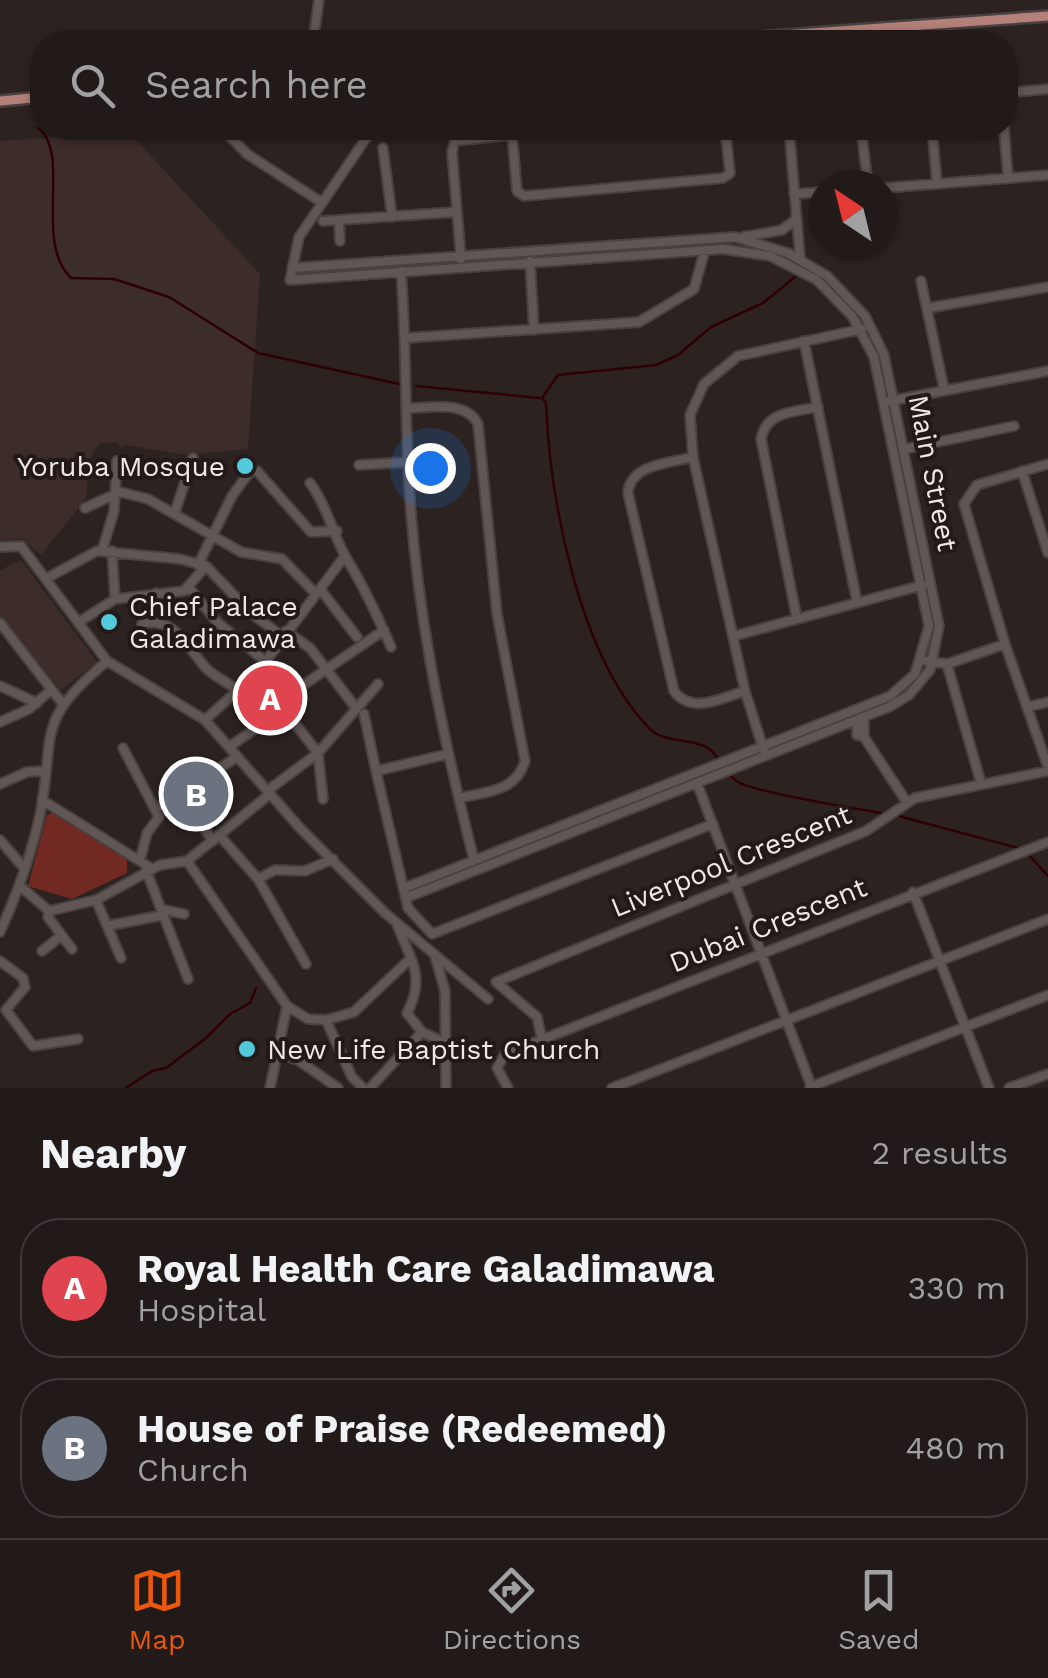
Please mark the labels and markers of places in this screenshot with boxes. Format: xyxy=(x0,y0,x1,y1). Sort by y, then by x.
place label: Yoruba Mosque xyxy=(17,450,225,483)
marker: Yoruba Mosque xyxy=(234,455,256,477)
place label: Chief Palace Galadimawa xyxy=(129,590,298,655)
marker: Chief Palace Galadimawa xyxy=(98,611,120,633)
pin: A xyxy=(238,660,302,736)
pin: B xyxy=(164,756,228,832)
place label: New Life Baptist Church xyxy=(267,1033,600,1066)
marker: New Life Baptist Church xyxy=(236,1038,258,1060)

